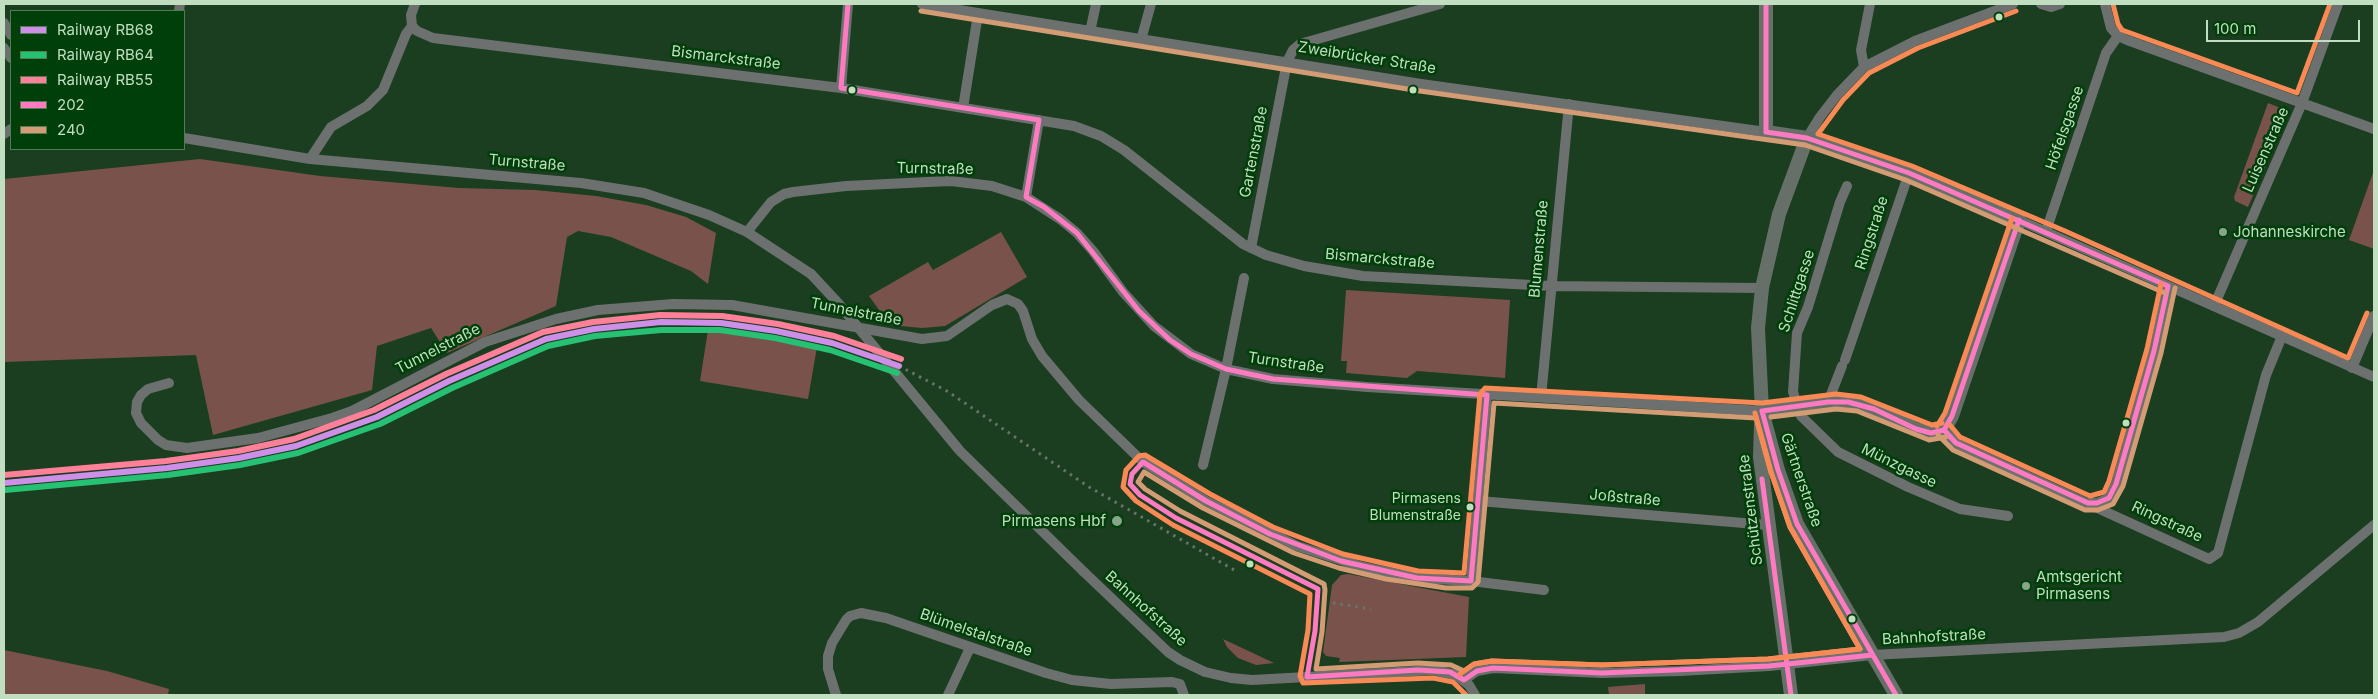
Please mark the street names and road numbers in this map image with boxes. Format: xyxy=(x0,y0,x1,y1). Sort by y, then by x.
street label: Zweibrücker Straße xyxy=(1297,38,1437,78)
street label: Bismarckstraße xyxy=(670,42,782,74)
street label: Höfelsgasse xyxy=(2042,84,2088,172)
street label: Gartenstraße xyxy=(1236,105,1272,199)
street label: Luisenstraße xyxy=(2239,105,2293,195)
street label: Turnstraße xyxy=(488,151,566,175)
street label: Turnstraße xyxy=(896,159,974,179)
street label: Ringstraße xyxy=(1852,194,1892,272)
street label: Blumenstraße xyxy=(1526,199,1552,299)
street label: Bismarckstraße xyxy=(1324,245,1436,273)
street label: Schlittgasse xyxy=(1775,247,1819,335)
street label: Tunnelstraße xyxy=(809,294,903,330)
street label: Tunnelstraße xyxy=(393,320,483,378)
street label: Turnstraße xyxy=(1247,349,1325,377)
street label: Gärtnerstraße xyxy=(1776,430,1826,530)
street label: Münzgasse xyxy=(1858,440,1940,492)
street label: Schützenstraße xyxy=(1735,454,1767,566)
street label: Joßstraße xyxy=(1589,486,1661,510)
street label: Ringstraße xyxy=(2129,498,2205,546)
street label: Bahnhofstraße xyxy=(1101,568,1191,650)
street label: Blümelstalstraße xyxy=(917,605,1035,661)
street label: Bahnhofstraße xyxy=(1882,625,1986,649)

